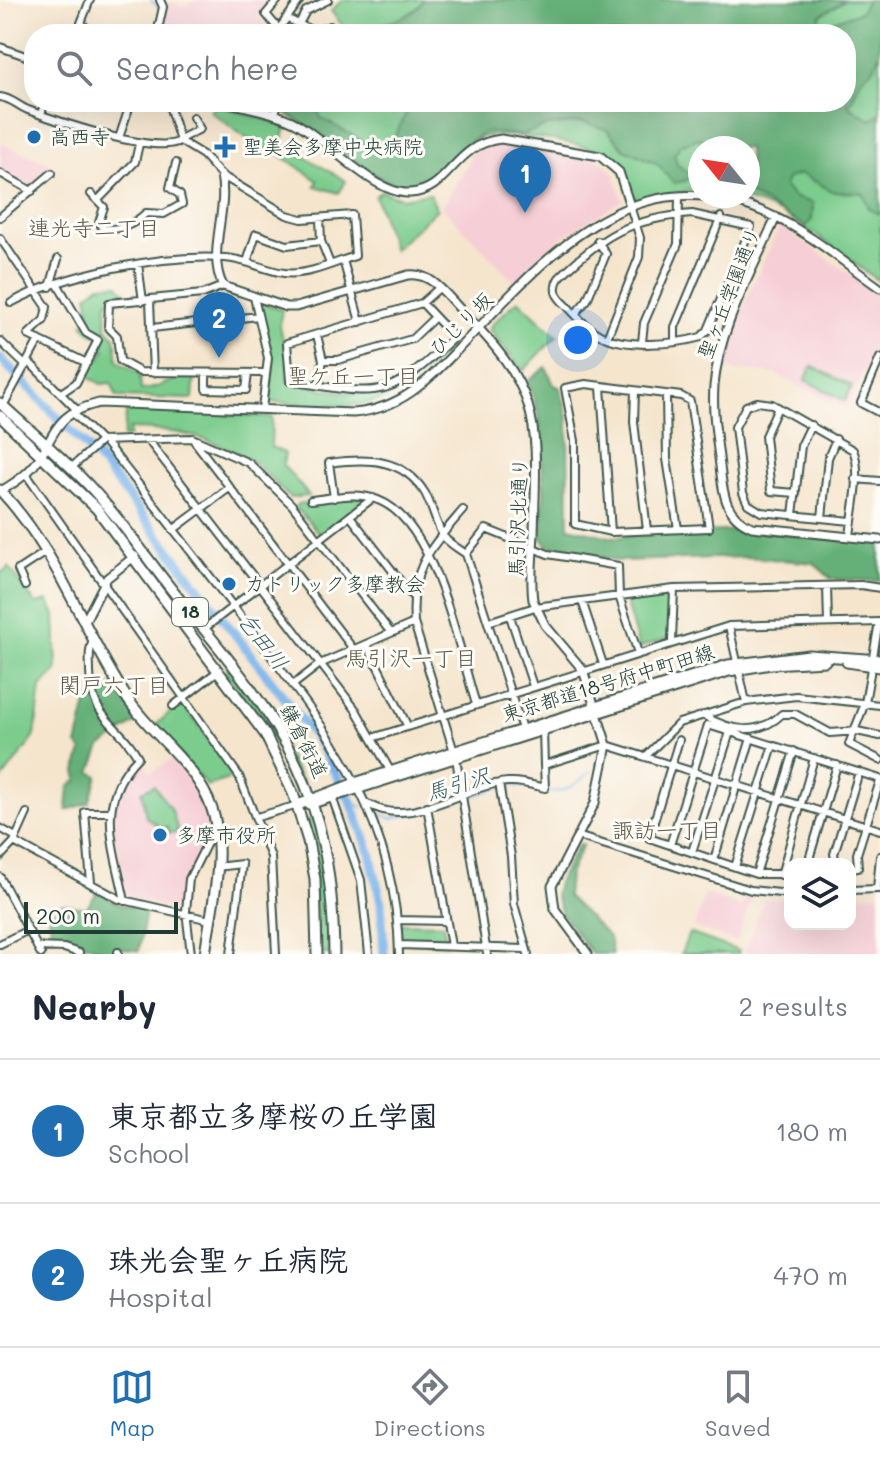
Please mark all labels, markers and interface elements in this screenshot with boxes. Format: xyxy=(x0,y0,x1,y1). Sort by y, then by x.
search box xyxy=(24,24,856,112)
icon: search xyxy=(52,46,96,90)
text: Search here xyxy=(116,48,299,88)
place label: 高西寺 xyxy=(50,123,110,149)
marker: 高西寺 xyxy=(25,128,43,146)
place label: 聖美会多摩中央病院 xyxy=(243,133,423,159)
marker: 聖美会多摩中央病院 xyxy=(214,136,236,158)
north arrow xyxy=(688,136,760,208)
pin: 1 xyxy=(499,147,551,213)
district label: 連光寺二丁目 xyxy=(28,213,160,242)
street label: 聖ヶ丘学園通り xyxy=(691,223,765,363)
street label: ひじり坂 xyxy=(423,286,498,361)
pin: 2 xyxy=(193,292,245,358)
your location xyxy=(558,320,598,360)
district label: 聖ケ丘一丁目 xyxy=(287,361,419,390)
street label: 馬引沢北通り xyxy=(502,457,532,577)
place label: カトリック多摩教会 xyxy=(245,570,425,596)
marker: カトリック多摩教会 xyxy=(220,575,238,593)
road number: 18 xyxy=(172,598,208,626)
water label: 乞田川 xyxy=(232,606,295,676)
street label: 東京都道18号府中町田線 xyxy=(498,637,717,727)
district label: 馬引沢一丁目 xyxy=(345,643,477,672)
district label: 関戸六丁目 xyxy=(59,670,169,699)
street label: 鎌倉街道 xyxy=(275,699,335,782)
water label: 馬引沢 xyxy=(422,760,495,807)
district label: 諏訪一丁目 xyxy=(612,815,722,844)
place label: 多摩市役所 xyxy=(176,821,276,847)
marker: 多摩市役所 xyxy=(151,826,169,844)
map controls xyxy=(784,858,856,930)
button: layers xyxy=(784,858,856,930)
scale bar xyxy=(24,898,178,934)
text: 200 m xyxy=(36,901,100,930)
text: Nearby xyxy=(32,984,157,1029)
text: 2 results xyxy=(739,989,848,1023)
text: 東京都立多摩桜の丘学園 xyxy=(108,1095,438,1135)
text: 1 xyxy=(52,1114,64,1148)
text: 180 m xyxy=(776,1114,848,1148)
text: School xyxy=(108,1136,190,1170)
text: 珠光会聖ヶ丘病院 xyxy=(108,1239,348,1279)
text: 2 xyxy=(51,1258,65,1292)
text: 470 m xyxy=(773,1258,848,1292)
text: Hospital xyxy=(108,1280,213,1314)
tab: Map xyxy=(110,1365,155,1442)
tab: Directions xyxy=(374,1365,486,1442)
tab: Saved xyxy=(705,1365,770,1442)

